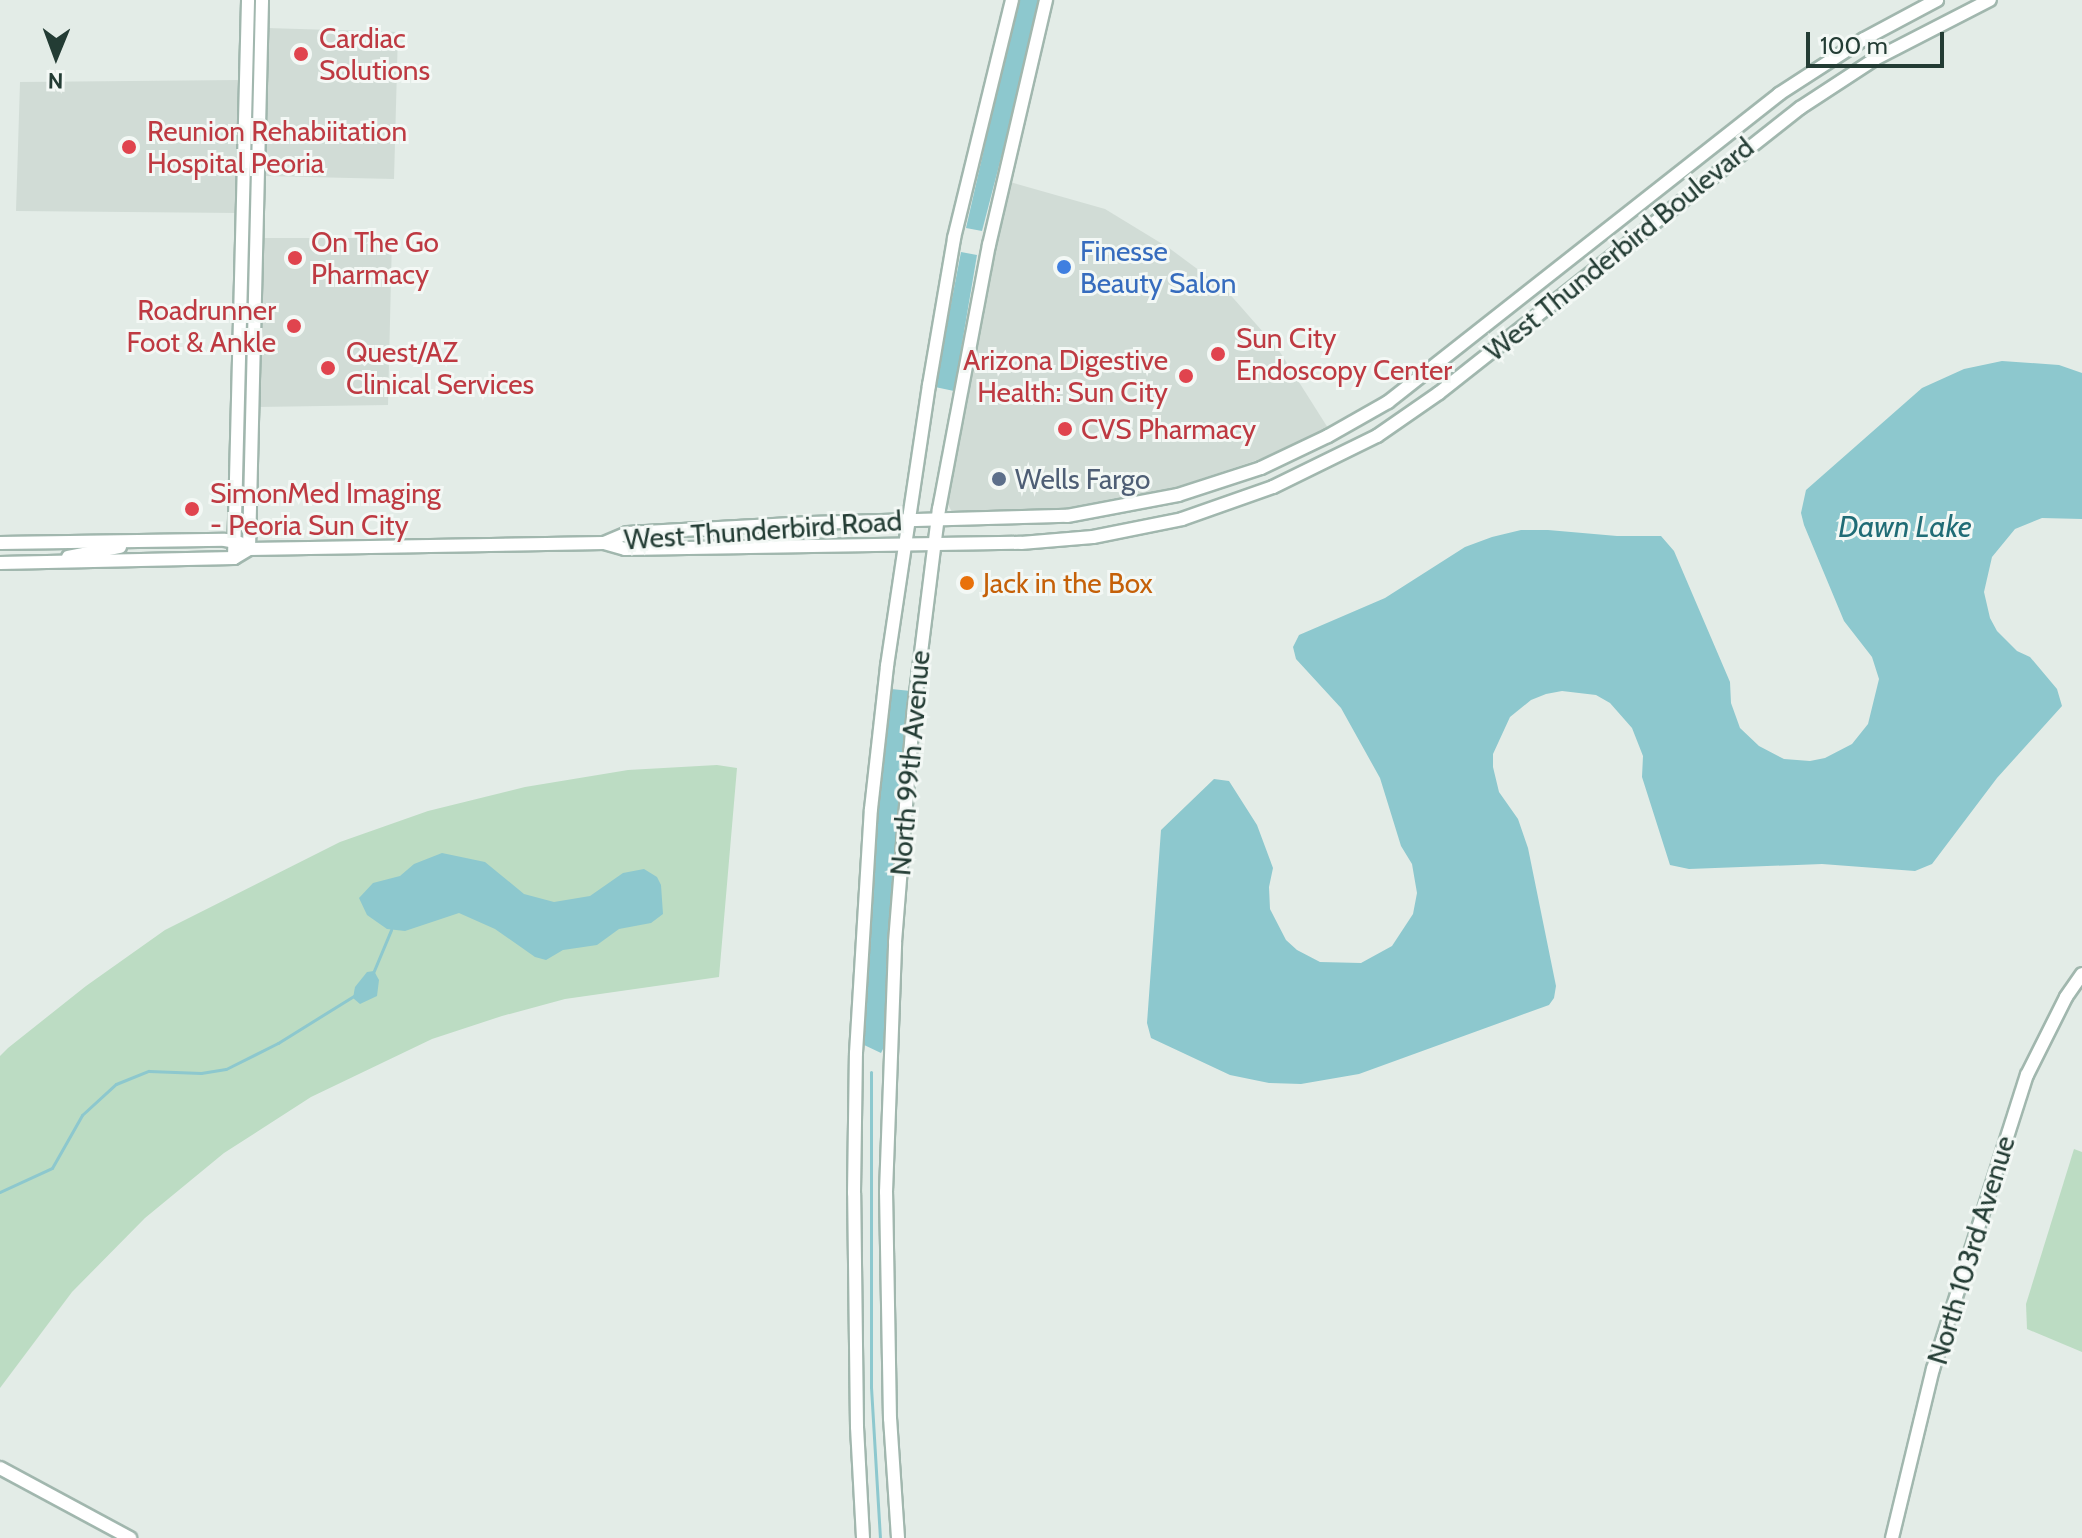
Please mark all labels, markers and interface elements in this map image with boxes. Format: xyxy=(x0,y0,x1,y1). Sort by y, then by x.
north arrow xyxy=(16,16,96,96)
scale bar xyxy=(1810,16,1948,66)
place label: Cardiac Solutions xyxy=(319,21,430,87)
text: 100 m xyxy=(1820,31,1888,60)
marker: Cardiac Solutions xyxy=(290,43,312,65)
text: N xyxy=(48,67,64,94)
place label: Reunion Rehabiitation Hospital Peoria xyxy=(147,114,407,180)
street label: West Thunderbird Boulevard xyxy=(1478,130,1760,368)
marker: Reunion Rehabiitation Hospital Peoria xyxy=(118,136,140,158)
place label: On The Go Pharmacy xyxy=(311,225,439,291)
place label: Finesse Beauty Salon xyxy=(1080,234,1236,300)
marker: On The Go Pharmacy xyxy=(286,249,304,267)
marker: Finesse Beauty Salon xyxy=(1055,258,1073,276)
place label: Roadrunner Foot & Ankle xyxy=(127,293,276,359)
marker: Roadrunner Foot & Ankle xyxy=(283,315,305,337)
place label: Sun City Endoscopy Center xyxy=(1236,321,1452,387)
place label: Quest/AZ Clinical Services xyxy=(346,335,534,401)
place label: Arizona Digestive Health: Sun City xyxy=(963,343,1168,409)
marker: Sun City Endoscopy Center xyxy=(1207,343,1229,365)
marker: Quest/AZ Clinical Services xyxy=(317,357,339,379)
marker: Arizona Digestive Health: Sun City xyxy=(1175,365,1197,387)
place label: CVS Pharmacy xyxy=(1081,412,1256,446)
marker: CVS Pharmacy xyxy=(1056,420,1074,438)
place label: Wells Fargo xyxy=(1015,462,1150,496)
marker: Wells Fargo xyxy=(990,470,1008,488)
place label: SimonMed Imaging - Peoria Sun City xyxy=(210,476,441,542)
marker: SimonMed Imaging - Peoria Sun City xyxy=(181,498,203,520)
street label: West Thunderbird Road xyxy=(623,504,903,556)
water label: Dawn Lake xyxy=(1838,509,1972,545)
place label: Jack in the Box xyxy=(983,566,1153,600)
marker: Jack in the Box xyxy=(958,574,976,592)
street label: North 99th Avenue xyxy=(883,649,937,877)
street label: North 103rd Avenue xyxy=(1920,1132,2022,1368)

